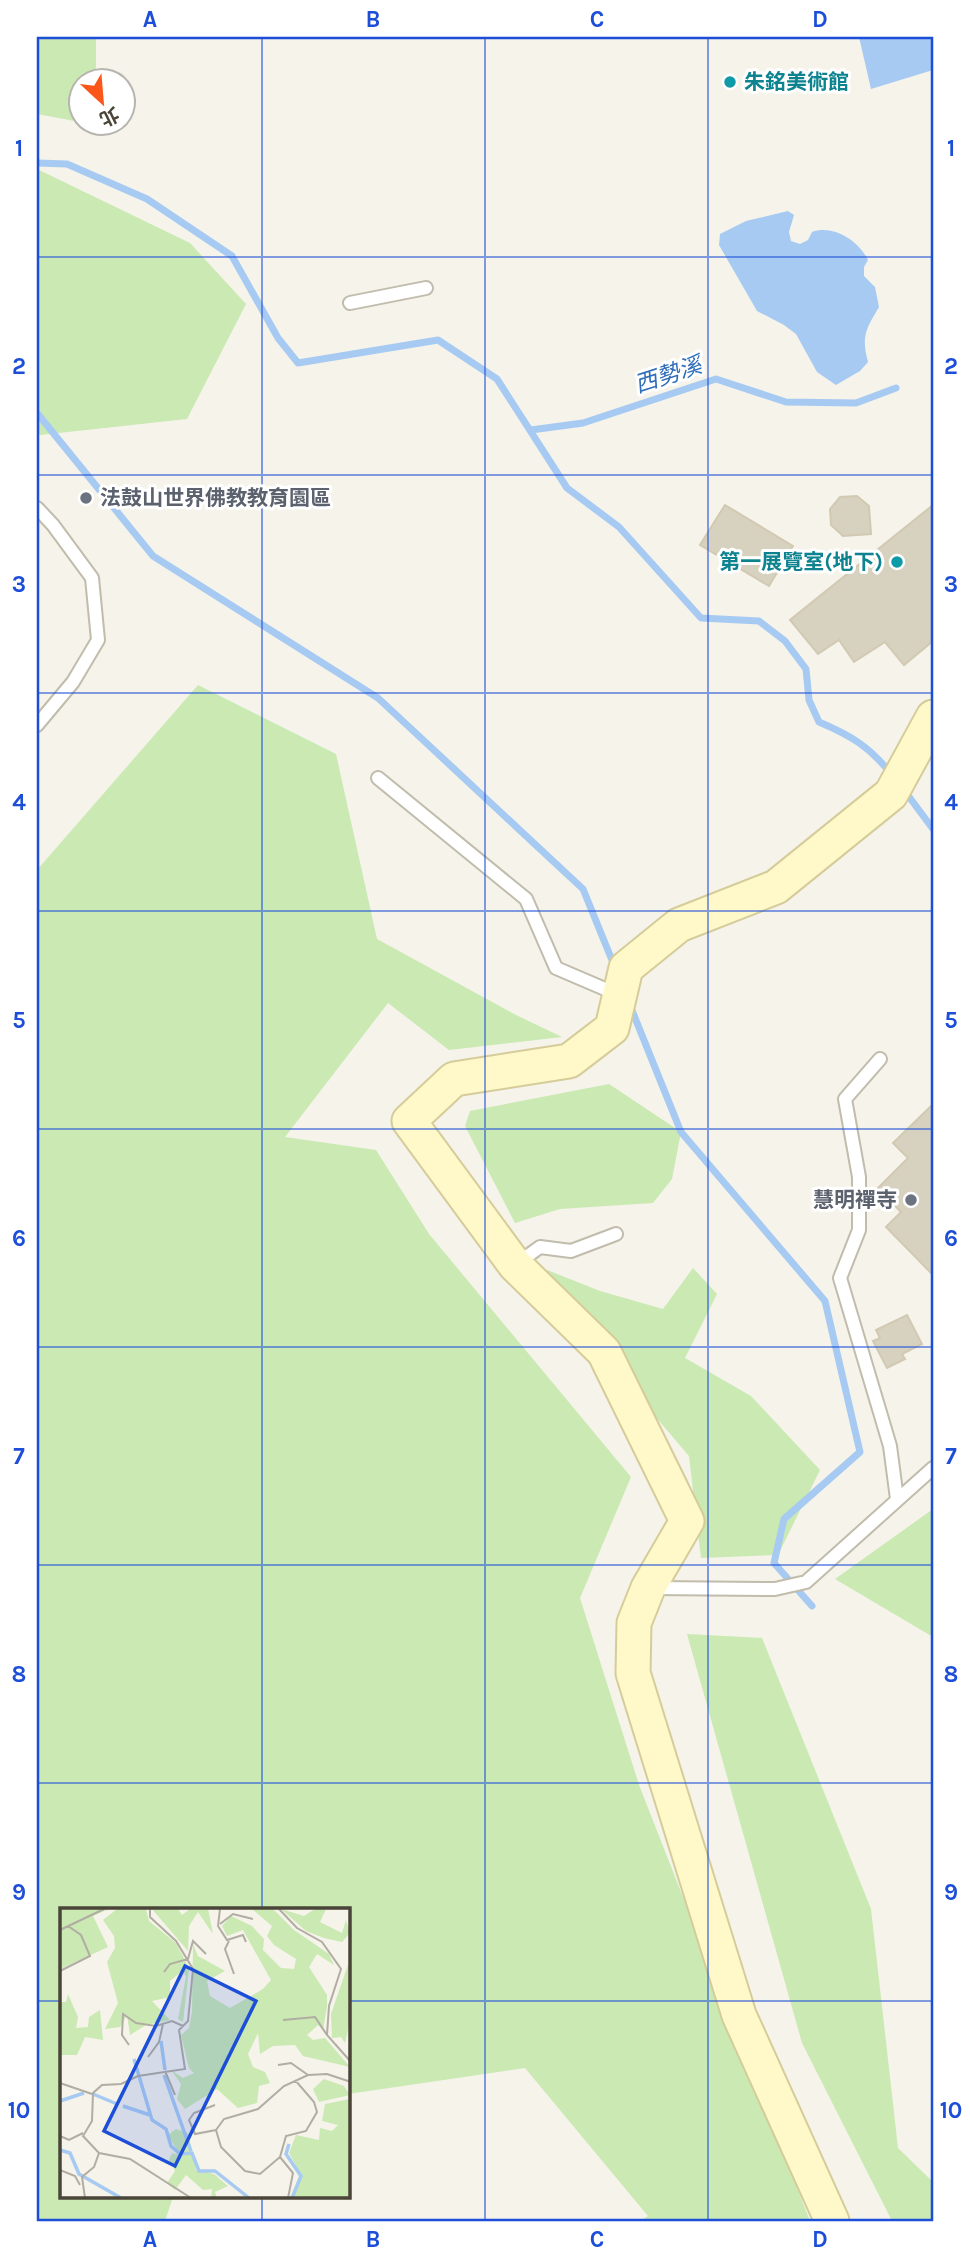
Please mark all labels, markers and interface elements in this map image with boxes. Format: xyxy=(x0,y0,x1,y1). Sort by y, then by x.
text: A xyxy=(143,6,157,33)
text: B xyxy=(366,6,380,33)
text: C xyxy=(590,6,604,33)
text: D xyxy=(812,6,828,33)
north arrow xyxy=(66,66,136,136)
place label: 朱銘美術館 xyxy=(744,70,849,94)
marker: 朱銘美術館 xyxy=(722,74,738,90)
text: 北 xyxy=(96,102,122,130)
text: 1 xyxy=(15,135,23,162)
text: 1 xyxy=(947,135,955,162)
water label: 西勢溪 xyxy=(631,351,708,399)
text: 2 xyxy=(12,353,26,380)
text: 2 xyxy=(944,353,958,380)
place label: 法鼓山世界佛教教育園區 xyxy=(100,486,331,510)
marker: 法鼓山世界佛教教育園區 xyxy=(78,490,94,506)
place label: 第一展覽室(地下) xyxy=(719,550,883,574)
marker: 第一展覽室(地下) xyxy=(889,554,905,570)
text: 3 xyxy=(12,571,26,598)
text: 3 xyxy=(944,571,958,598)
text: 4 xyxy=(12,789,26,816)
text: 4 xyxy=(944,789,958,816)
text: 5 xyxy=(12,1007,26,1034)
text: 5 xyxy=(944,1007,958,1034)
place label: 慧明禪寺 xyxy=(813,1188,897,1212)
marker: 慧明禪寺 xyxy=(903,1192,919,1208)
text: 6 xyxy=(12,1225,26,1252)
text: 6 xyxy=(944,1225,958,1252)
text: 7 xyxy=(13,1443,25,1470)
text: 7 xyxy=(945,1443,957,1470)
text: 8 xyxy=(12,1661,26,1688)
text: 8 xyxy=(944,1661,958,1688)
text: 9 xyxy=(12,1879,26,1906)
text: 9 xyxy=(944,1879,958,1906)
inset map xyxy=(60,1908,350,2198)
text: 10 xyxy=(8,2097,30,2124)
text: 10 xyxy=(940,2097,962,2124)
text: A xyxy=(143,2226,157,2253)
text: B xyxy=(366,2226,380,2253)
text: C xyxy=(590,2226,604,2253)
text: D xyxy=(812,2226,828,2253)

